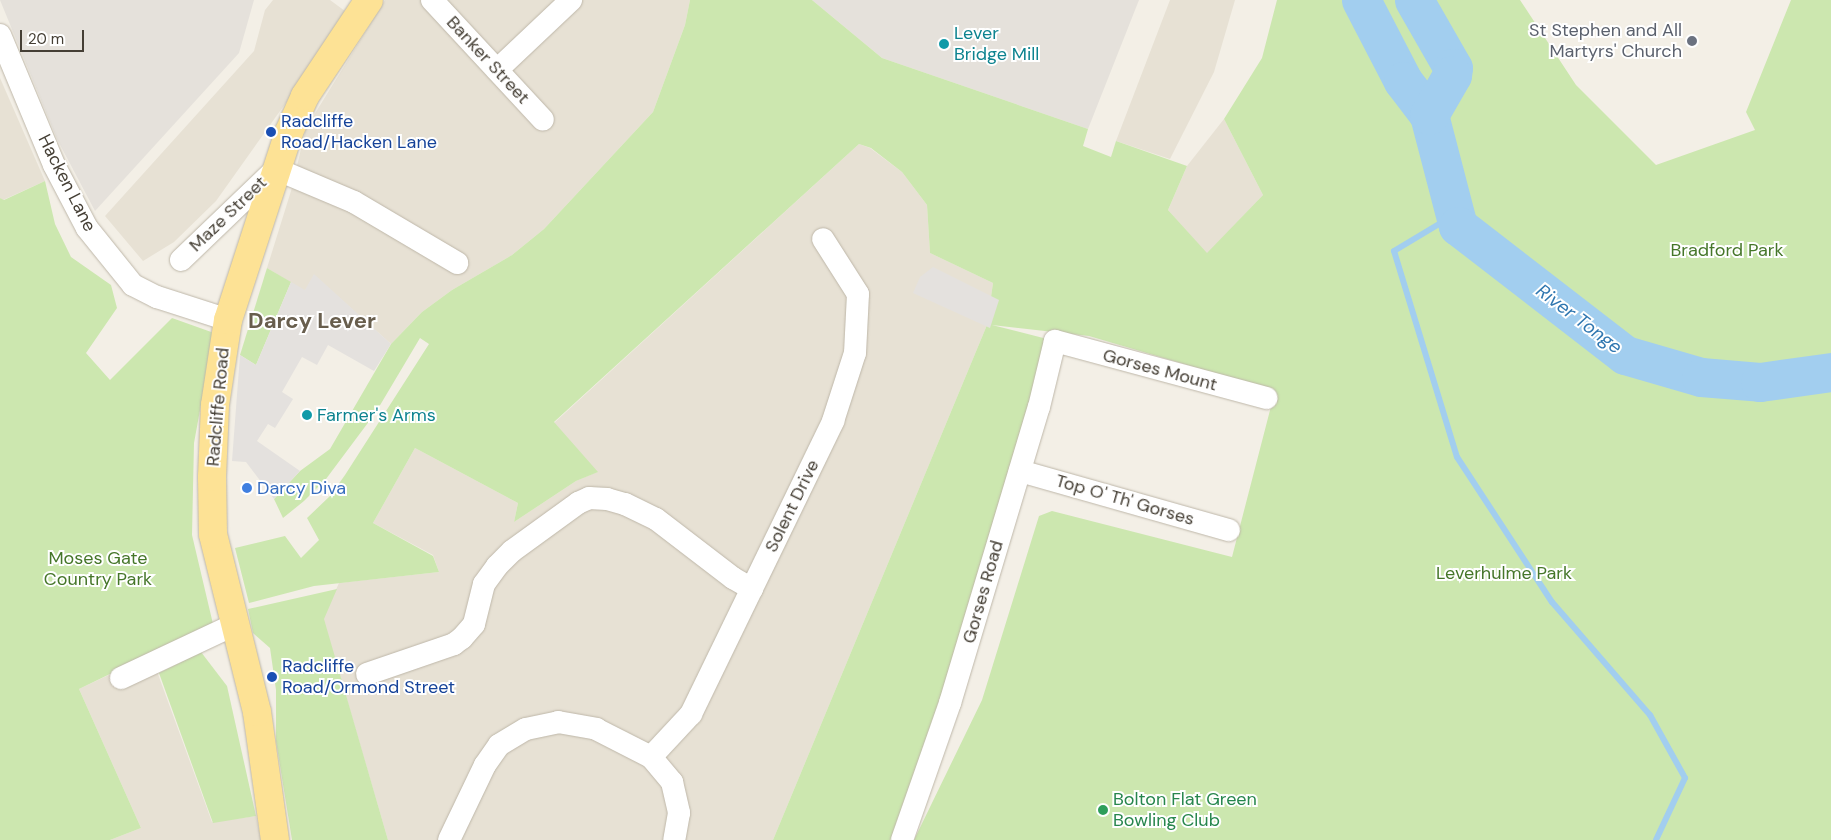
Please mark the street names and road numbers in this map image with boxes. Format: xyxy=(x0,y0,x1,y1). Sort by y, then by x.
street label: Banker Street xyxy=(442,12,534,108)
street label: Hacken Lane xyxy=(33,131,101,235)
street label: Maze Street xyxy=(185,172,271,256)
street label: Gorses Mount xyxy=(1100,344,1220,396)
street label: Radcliffe Road xyxy=(202,347,234,467)
street label: Solent Drive xyxy=(760,456,824,556)
street label: Top O' Th' Gorses xyxy=(1053,470,1197,530)
street label: Gorses Road xyxy=(958,538,1008,646)

